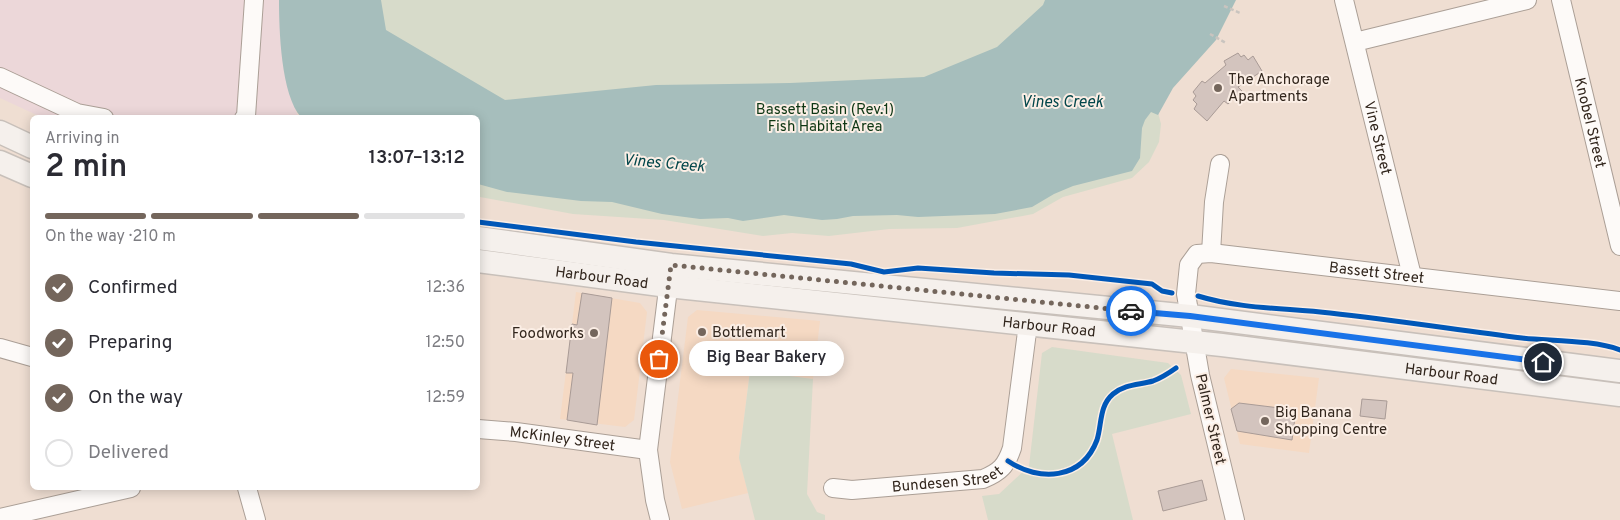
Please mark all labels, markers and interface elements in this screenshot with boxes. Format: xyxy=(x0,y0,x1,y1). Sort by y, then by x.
place label: The Anchorage Apartments xyxy=(1228,71,1330,107)
street label: Knobel Street xyxy=(1569,76,1609,170)
marker: The Anchorage Apartments xyxy=(1212,82,1224,94)
water label: Vines Creek xyxy=(1021,93,1104,113)
street label: Vine Street xyxy=(1358,99,1395,177)
park label: Bassett Basin (Rev.1) Fish Habitat Area xyxy=(756,101,894,137)
text: Arriving in xyxy=(45,129,120,149)
text: 13:07–13:12 xyxy=(369,146,465,170)
text: 2 min xyxy=(45,148,127,188)
water label: Vines Creek xyxy=(622,150,706,178)
text: On the way · 210 m xyxy=(45,227,176,247)
street label: Bassett Street xyxy=(1328,259,1425,289)
street label: Harbour Road xyxy=(554,263,649,294)
icon: check xyxy=(45,274,73,302)
text: Confirmed xyxy=(88,276,178,300)
text: 12:36 xyxy=(426,278,465,298)
courier xyxy=(1106,286,1156,336)
icon: car xyxy=(1117,297,1145,325)
street label: Harbour Road xyxy=(1001,314,1097,342)
place label: Bottlemart xyxy=(712,324,786,343)
place label: Foodworks xyxy=(512,325,584,344)
marker: Bottlemart xyxy=(696,326,708,338)
marker: Foodworks xyxy=(588,327,600,339)
icon: check xyxy=(45,329,73,357)
text: Preparing xyxy=(88,331,172,355)
text: 12:50 xyxy=(425,333,465,353)
pin xyxy=(638,338,680,380)
pin xyxy=(1522,341,1564,383)
callout: Big Bear Bakery xyxy=(689,342,844,376)
icon: bag xyxy=(645,345,673,373)
text: Big Bear Bakery xyxy=(707,348,826,368)
icon: home xyxy=(1529,348,1557,376)
street label: Harbour Road xyxy=(1404,360,1499,391)
street label: Palmer Street xyxy=(1190,372,1229,467)
icon: check xyxy=(45,384,73,412)
text: On the way xyxy=(88,386,183,410)
text: 12:59 xyxy=(426,388,465,408)
place label: Big Banana Shopping Centre xyxy=(1275,404,1387,440)
marker: Big Banana Shopping Centre xyxy=(1259,415,1271,427)
street label: McKinley Street xyxy=(509,424,616,456)
text: Delivered xyxy=(88,441,169,465)
street label: Bundesen Street xyxy=(891,463,1008,498)

